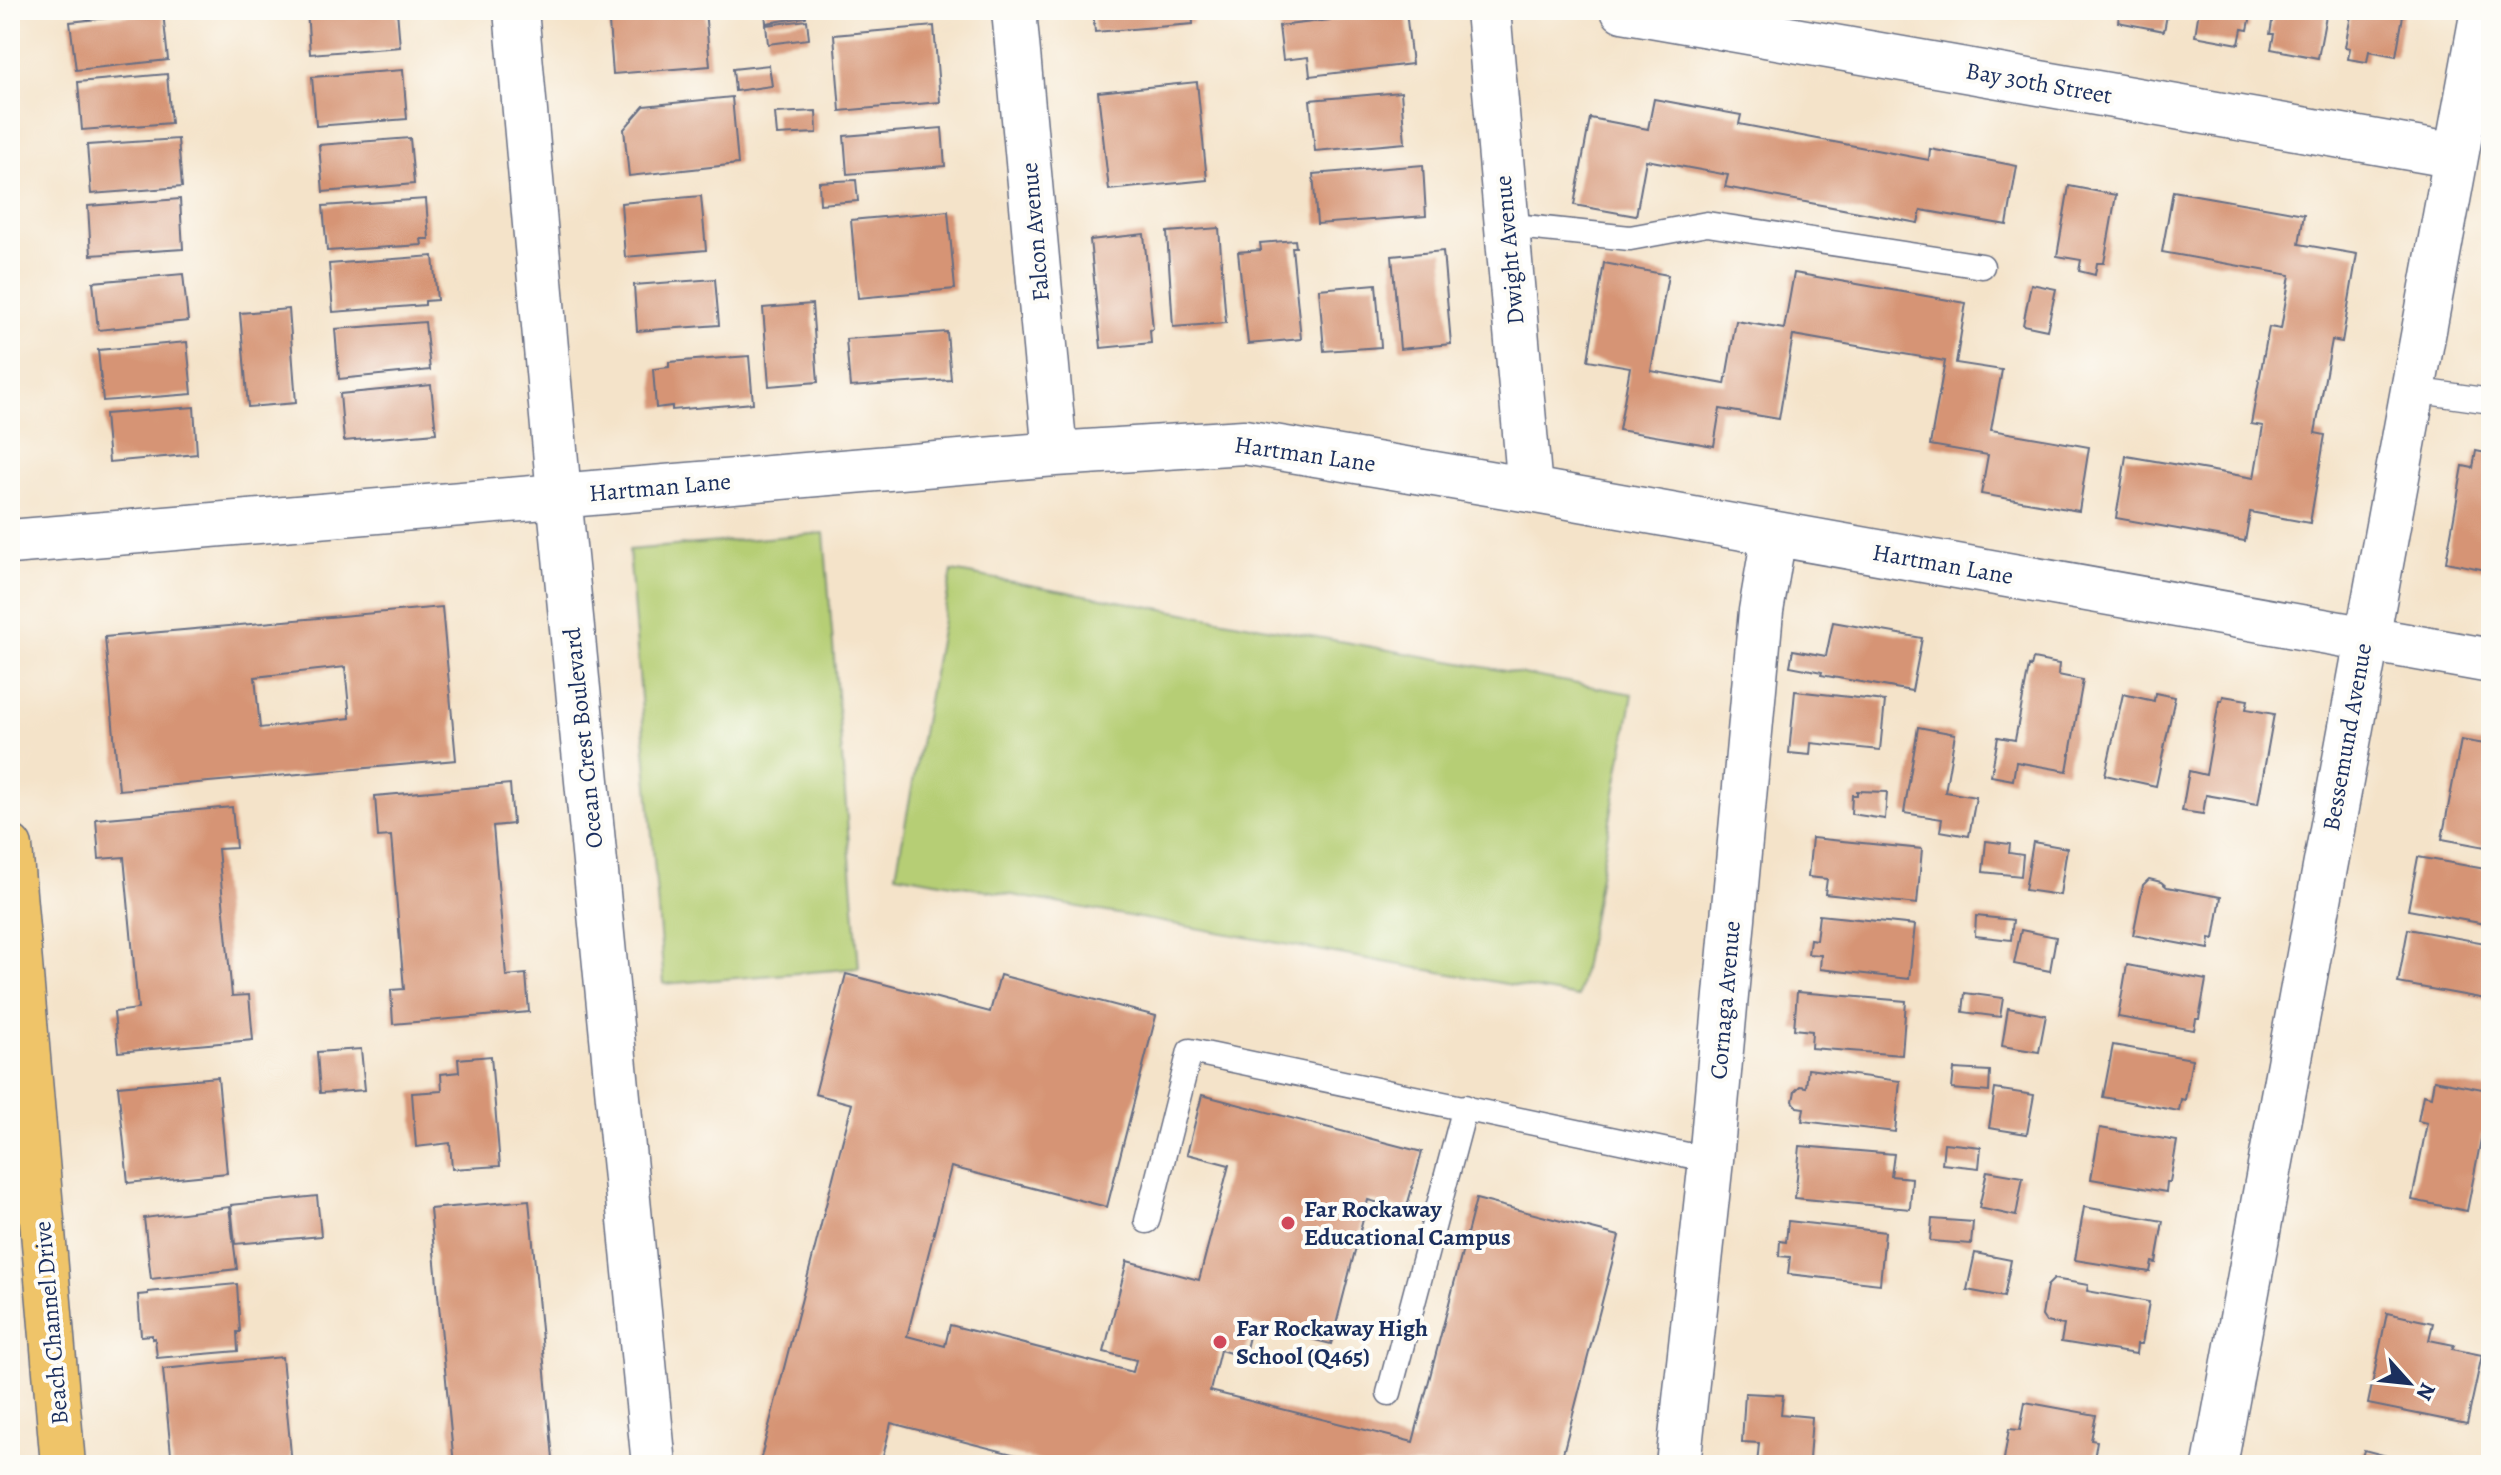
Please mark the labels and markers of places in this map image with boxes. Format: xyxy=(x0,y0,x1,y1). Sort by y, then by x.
place label: Far Rockaway Educational Campus xyxy=(1304,1193,1511,1253)
marker: Far Rockaway Educational Campus xyxy=(1279,1214,1297,1232)
place label: Far Rockaway High School (Q465) xyxy=(1236,1312,1428,1372)
marker: Far Rockaway High School (Q465) xyxy=(1211,1333,1229,1351)

